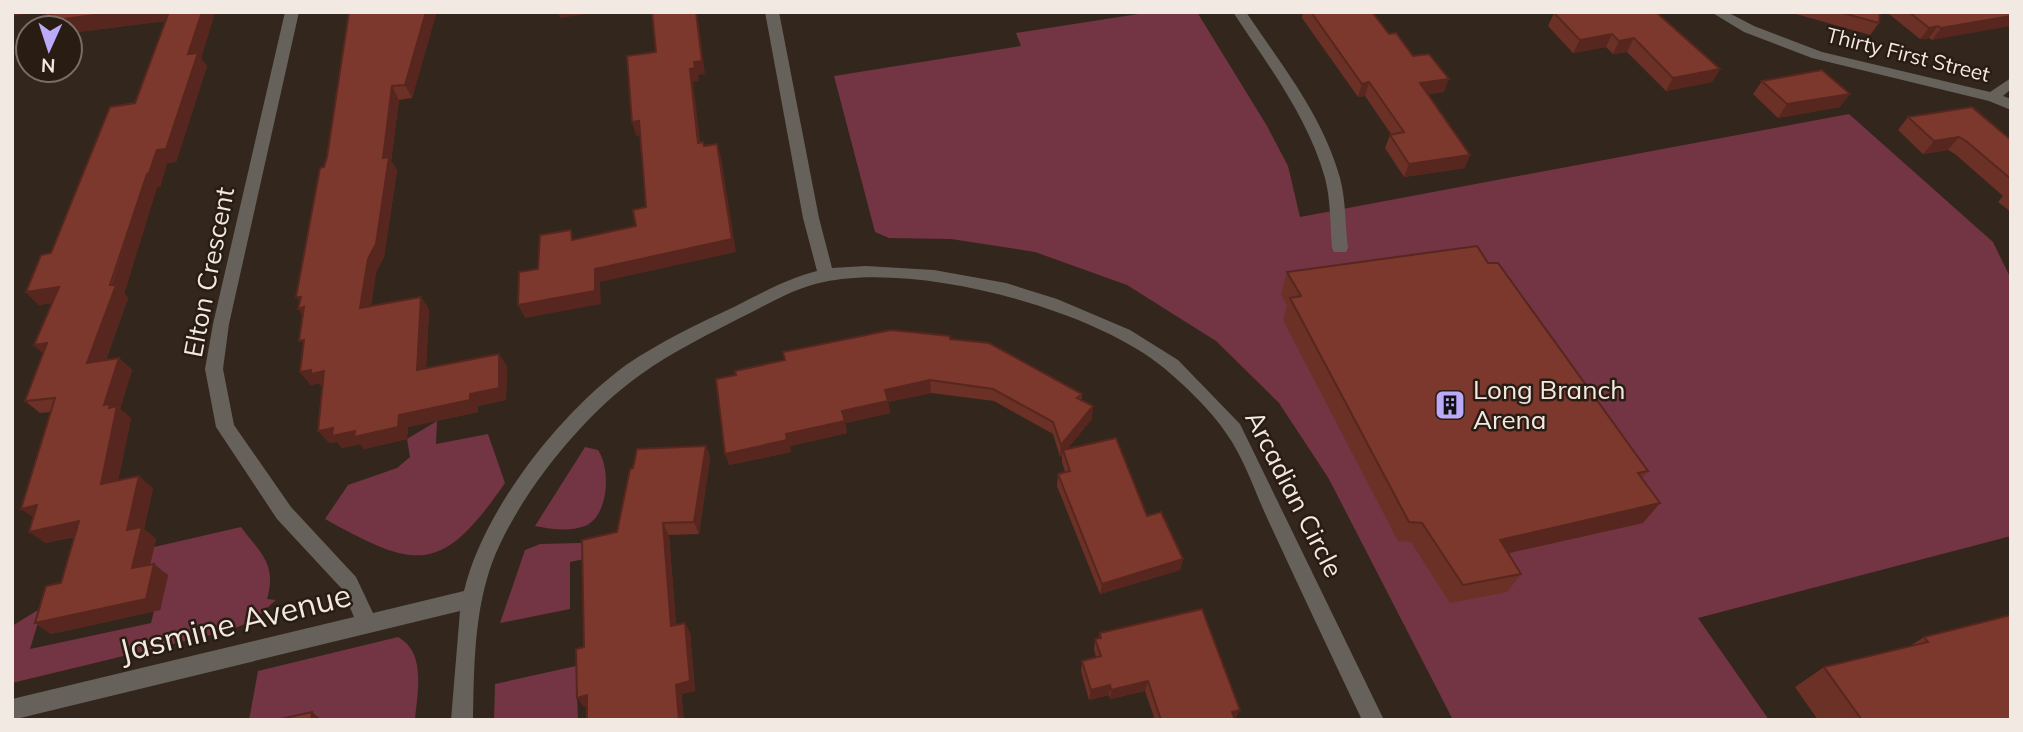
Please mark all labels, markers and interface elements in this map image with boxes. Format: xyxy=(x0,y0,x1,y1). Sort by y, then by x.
north arrow xyxy=(14,14,84,84)
street label: Thirty First Street xyxy=(1824,21,1993,87)
text: N xyxy=(40,54,56,78)
street label: Elton Crescent xyxy=(176,184,241,360)
place label: Long Branch Arena xyxy=(1473,373,1626,436)
building icon: Long Branch Arena xyxy=(1433,388,1467,422)
street label: Arcadian Circle xyxy=(1238,405,1351,583)
street label: Jasmine Avenue xyxy=(115,574,355,670)

